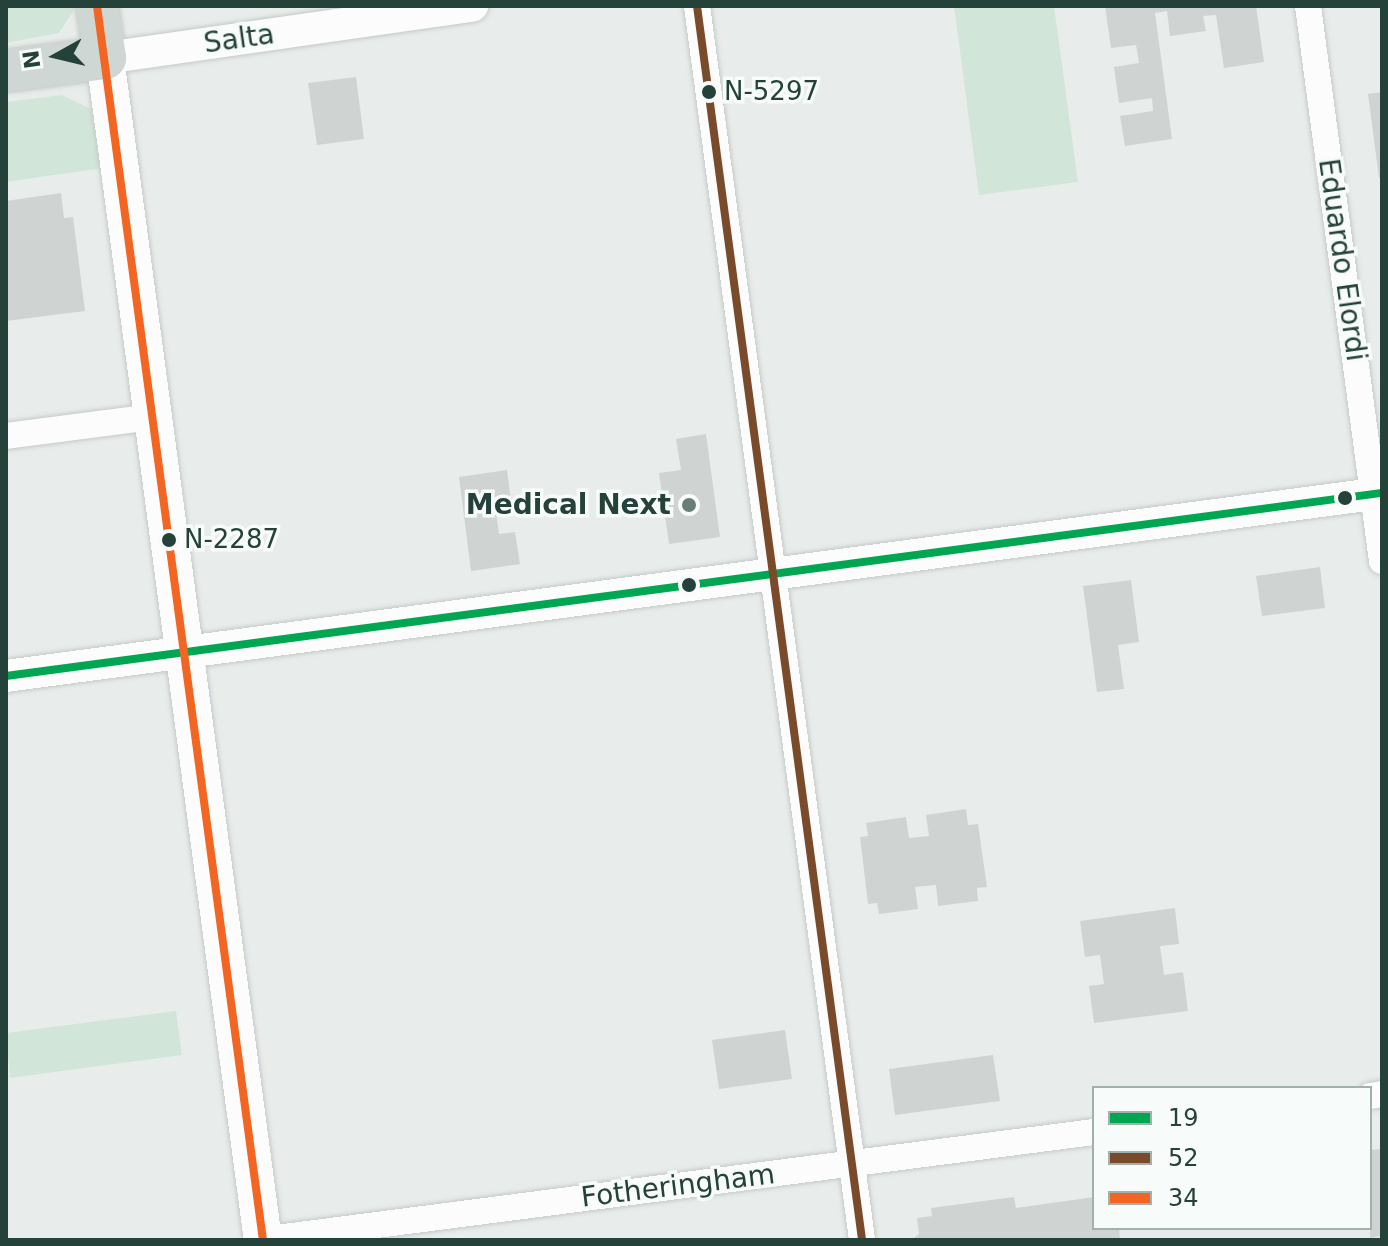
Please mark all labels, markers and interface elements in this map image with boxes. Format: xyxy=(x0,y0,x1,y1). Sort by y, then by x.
north arrow xyxy=(16,16,96,96)
street label: Salta xyxy=(202,17,276,61)
text: N xyxy=(18,49,45,70)
place label: N-5297 xyxy=(724,76,819,108)
marker: N-5297 xyxy=(701,84,717,100)
street label: Eduardo Elordi xyxy=(1311,156,1373,364)
place label: Medical Next xyxy=(466,488,671,522)
unlabelled marker xyxy=(1337,490,1353,506)
marker: Medical Next xyxy=(678,494,700,516)
place label: N-2287 xyxy=(184,524,279,556)
marker: N-2287 xyxy=(161,532,177,548)
unlabelled marker xyxy=(681,577,697,593)
legend xyxy=(1092,1086,1372,1230)
text: 19 xyxy=(1168,1104,1199,1132)
text: 52 xyxy=(1168,1144,1199,1172)
street label: Fotheringham xyxy=(579,1157,777,1215)
text: 34 xyxy=(1168,1184,1199,1212)

